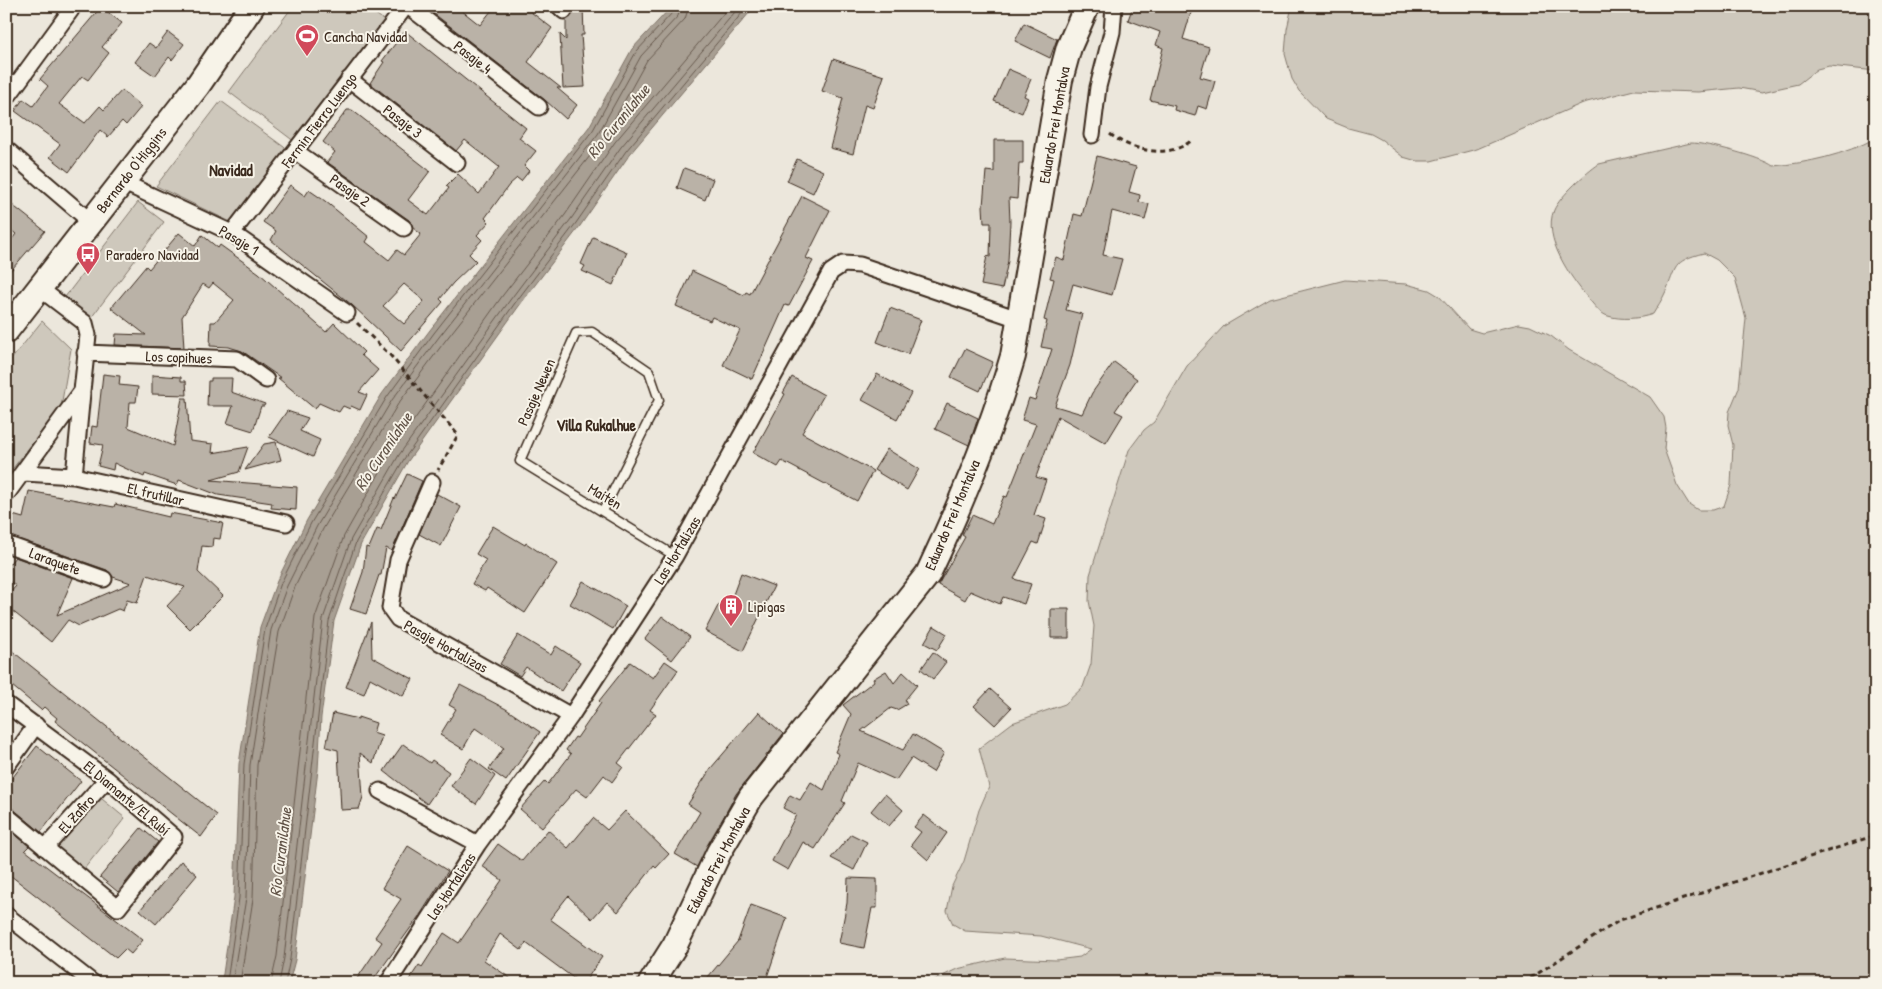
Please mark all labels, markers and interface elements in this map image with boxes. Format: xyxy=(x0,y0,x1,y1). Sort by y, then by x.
sports icon: Cancha Navidad xyxy=(294,23,320,57)
place label: Cancha Navidad xyxy=(324,26,407,47)
street label: Pasaje 4 xyxy=(449,35,497,79)
street label: Eduardo Frei Montalva xyxy=(1033,65,1075,185)
street label: Fermin Fierro Luengo xyxy=(276,68,362,173)
water label: Río Curanilahue xyxy=(581,79,655,163)
street label: Pasaje 3 xyxy=(379,99,427,143)
street label: Bernardo O'Higgins xyxy=(91,123,171,217)
district label: Navidad xyxy=(209,159,254,181)
street label: Pasaje 2 xyxy=(326,169,374,211)
street label: Pasaje 1 xyxy=(215,220,263,260)
bus stop icon: Paradero Navidad xyxy=(75,241,101,275)
place label: Paradero Navidad xyxy=(106,244,199,265)
street label: Los copihues xyxy=(145,345,213,369)
street label: Pasaje Newen xyxy=(512,355,560,429)
water label: Río Curanilahue xyxy=(349,407,417,494)
district label: Villa Rukalhue xyxy=(556,414,637,436)
street label: Eduardo Frei Montalva xyxy=(919,456,985,574)
street label: El frutillar xyxy=(125,477,187,511)
street label: Maitén xyxy=(584,478,626,514)
street label: Las Hortalizas xyxy=(648,512,706,588)
street label: Laraquete xyxy=(26,542,84,580)
building icon: Lipigas xyxy=(718,593,744,627)
place label: Lipigas xyxy=(748,596,785,617)
street label: Pasaje Hortalizas xyxy=(400,614,492,678)
street label: El Diamante/El Rubí xyxy=(79,756,175,840)
street label: El Zafiro xyxy=(53,790,99,838)
street label: Eduardo Frei Montalva xyxy=(681,803,755,917)
water label: Río Curanilahue xyxy=(264,806,296,898)
street label: Las Hortalizas xyxy=(421,848,481,924)

